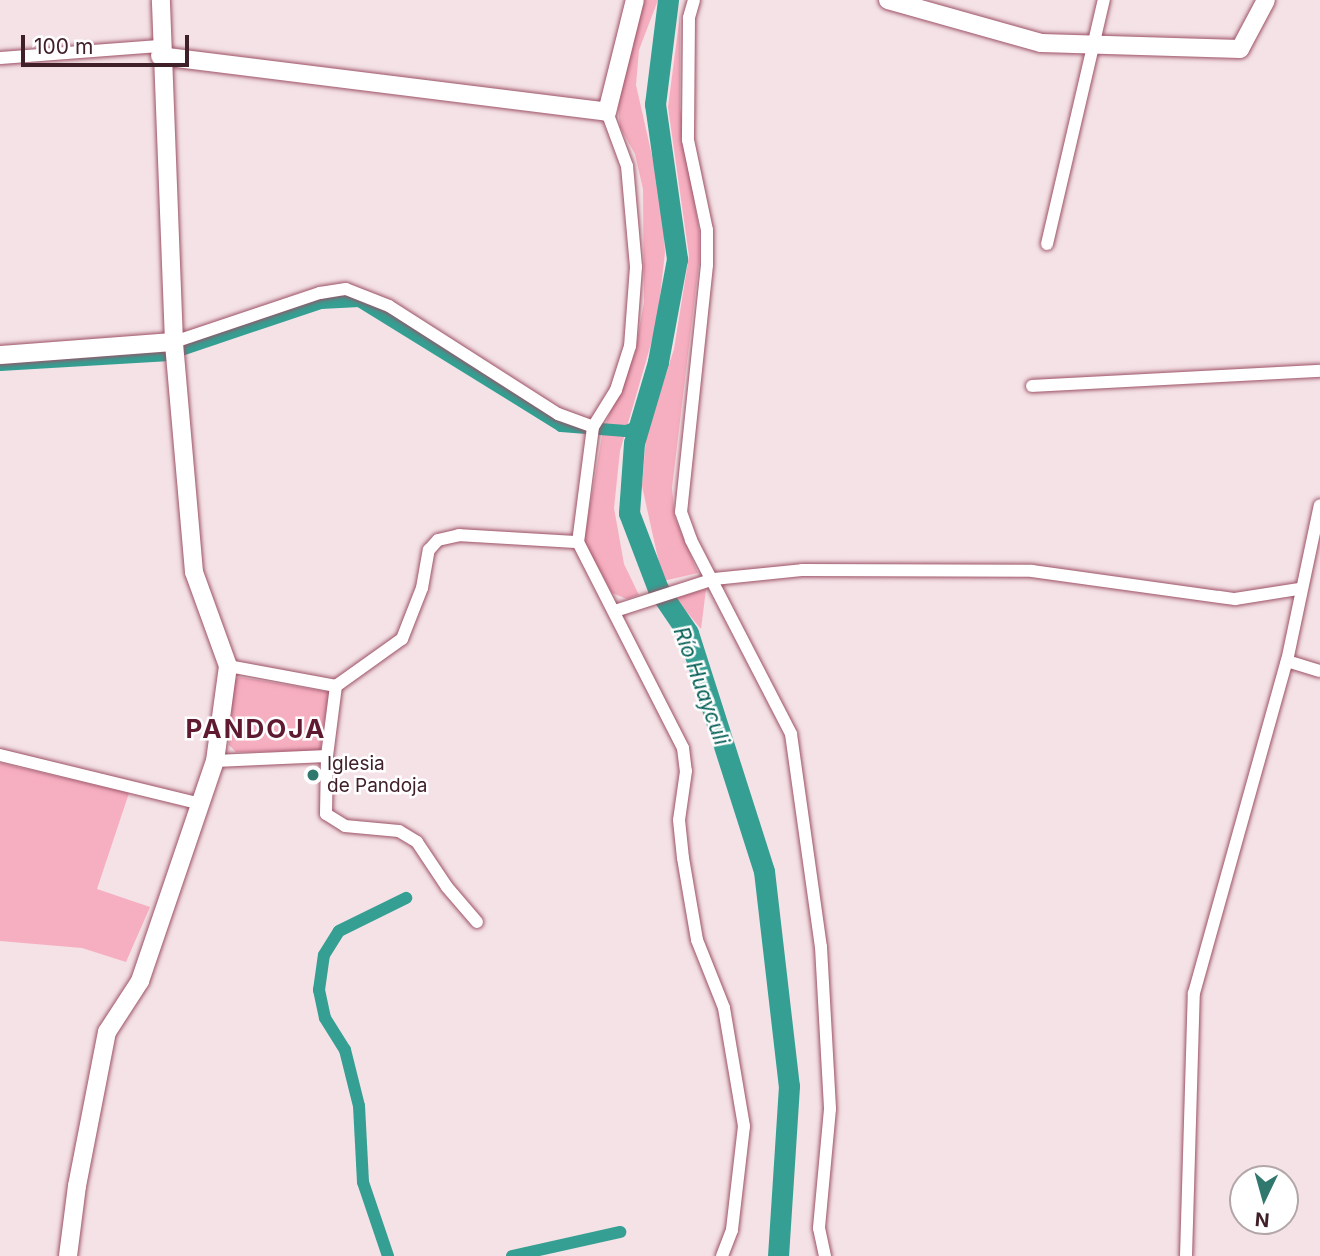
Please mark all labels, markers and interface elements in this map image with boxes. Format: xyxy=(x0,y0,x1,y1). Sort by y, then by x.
scale bar xyxy=(24,21,192,65)
text: 100 m xyxy=(34,34,93,59)
water label: Río Huayculi xyxy=(668,624,734,748)
district label: PANDOJA xyxy=(186,713,326,745)
place label: Iglesia de Pandoja xyxy=(327,753,427,797)
marker: Iglesia de Pandoja xyxy=(305,767,321,783)
north arrow xyxy=(1229,1165,1299,1235)
text: N xyxy=(1254,1207,1271,1232)

